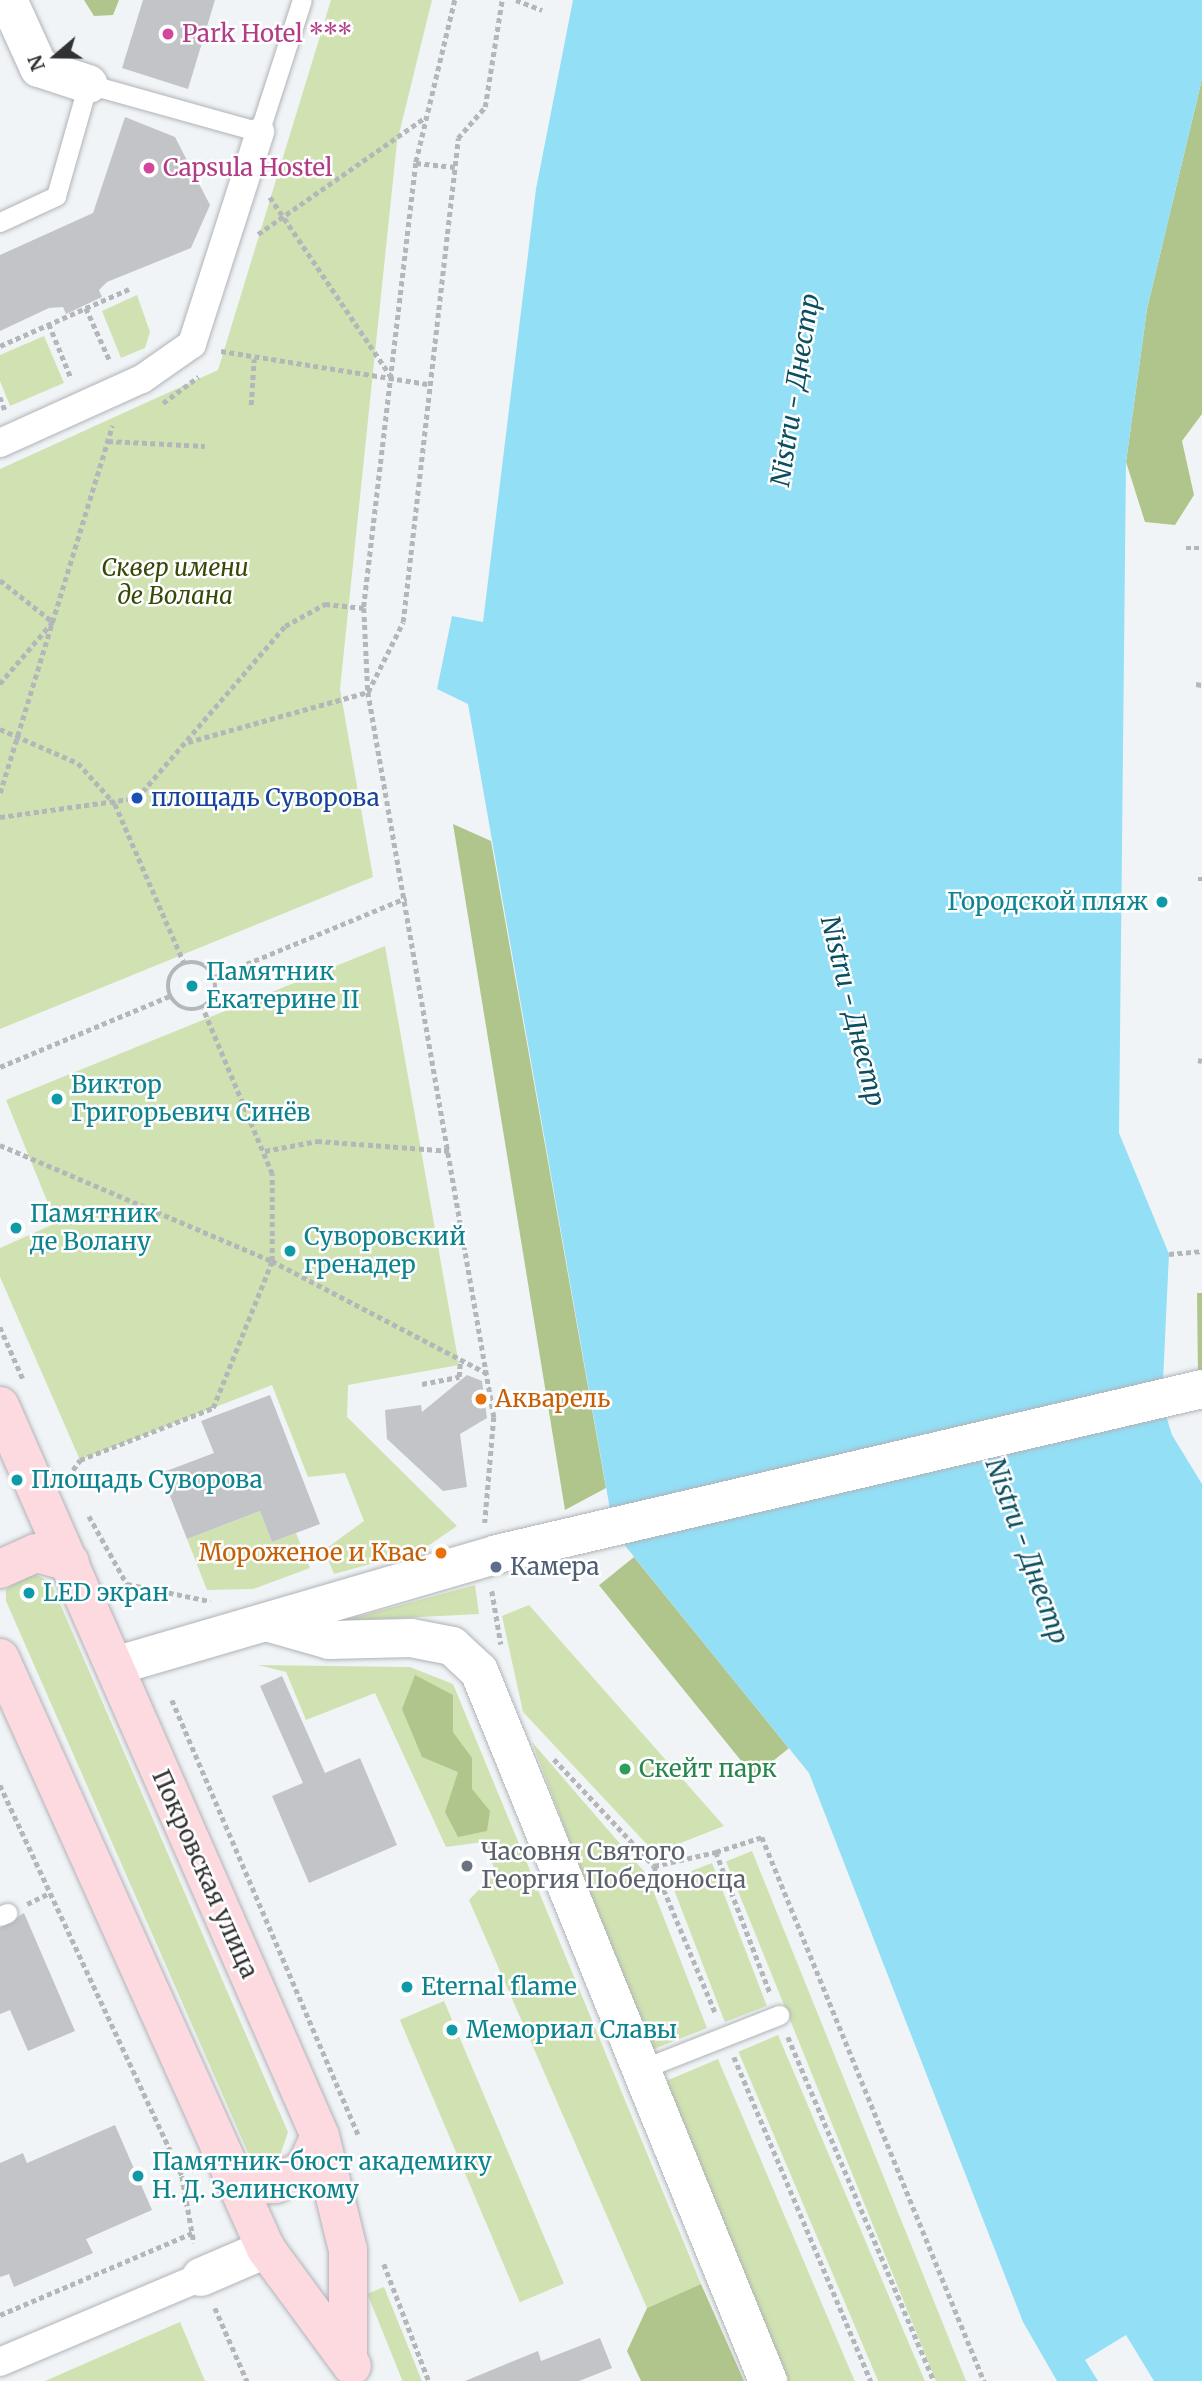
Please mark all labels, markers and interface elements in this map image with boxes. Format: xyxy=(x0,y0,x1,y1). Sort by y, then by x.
place label: Park Hotel *** xyxy=(182,20,352,48)
north arrow xyxy=(21,21,91,91)
marker: Park Hotel *** xyxy=(160,26,176,42)
text: N xyxy=(22,52,50,74)
place label: Capsula Hostel xyxy=(163,154,332,182)
marker: Capsula Hostel xyxy=(141,160,157,176)
water label: Nistru - Днестр xyxy=(764,291,826,489)
park label: Сквер имени де Волана xyxy=(101,554,249,610)
place label: площадь Суворова xyxy=(151,784,380,812)
marker: площадь Суворова xyxy=(129,790,145,806)
place label: Городской пляж xyxy=(947,888,1148,916)
marker: Городской пляж xyxy=(1154,894,1170,910)
water label: Nistru - Днестр xyxy=(814,913,892,1109)
place label: Памятник Екатерине II xyxy=(206,958,359,1014)
marker: Памятник Екатерине II xyxy=(184,978,200,994)
place label: Виктор Григорьевич Синёв xyxy=(71,1071,310,1127)
marker: Виктор Григорьевич Синёв xyxy=(49,1091,65,1107)
place label: Памятник де Волану xyxy=(30,1200,158,1256)
marker: Памятник де Волану xyxy=(8,1220,24,1236)
place label: Суворовский гренадер xyxy=(304,1223,466,1279)
marker: Суворовский гренадер xyxy=(282,1243,298,1259)
place label: Акварель xyxy=(495,1385,610,1413)
marker: Акварель xyxy=(473,1391,489,1407)
water label: Nistru - Днестр xyxy=(979,1454,1075,1648)
place label: Площадь Суворова xyxy=(31,1466,263,1494)
marker: Площадь Суворова xyxy=(9,1472,25,1488)
place label: Мороженое и Квас xyxy=(199,1539,427,1567)
marker: Мороженое и Квас xyxy=(433,1545,449,1561)
place label: Камера xyxy=(510,1553,599,1581)
marker: Камера xyxy=(488,1559,504,1575)
place label: LED экран xyxy=(43,1579,169,1607)
marker: LED экран xyxy=(21,1585,37,1601)
place label: Скейт парк xyxy=(639,1755,777,1783)
marker: Скейт парк xyxy=(617,1761,633,1777)
street label: Покровская улица xyxy=(146,1765,264,1983)
place label: Часовня Святого Георгия Победоносца xyxy=(481,1838,746,1894)
marker: Часовня Святого Георгия Победоносца xyxy=(459,1858,475,1874)
place label: Eternal flame xyxy=(421,1973,577,2001)
marker: Eternal flame xyxy=(399,1979,415,1995)
place label: Мемориал Славы xyxy=(466,2016,677,2044)
marker: Мемориал Славы xyxy=(444,2022,460,2038)
place label: Памятник-бюст академику Н. Д. Зелинскому xyxy=(152,2148,492,2204)
marker: Памятник-бюст академику Н. Д. Зелинскому xyxy=(130,2168,146,2184)

